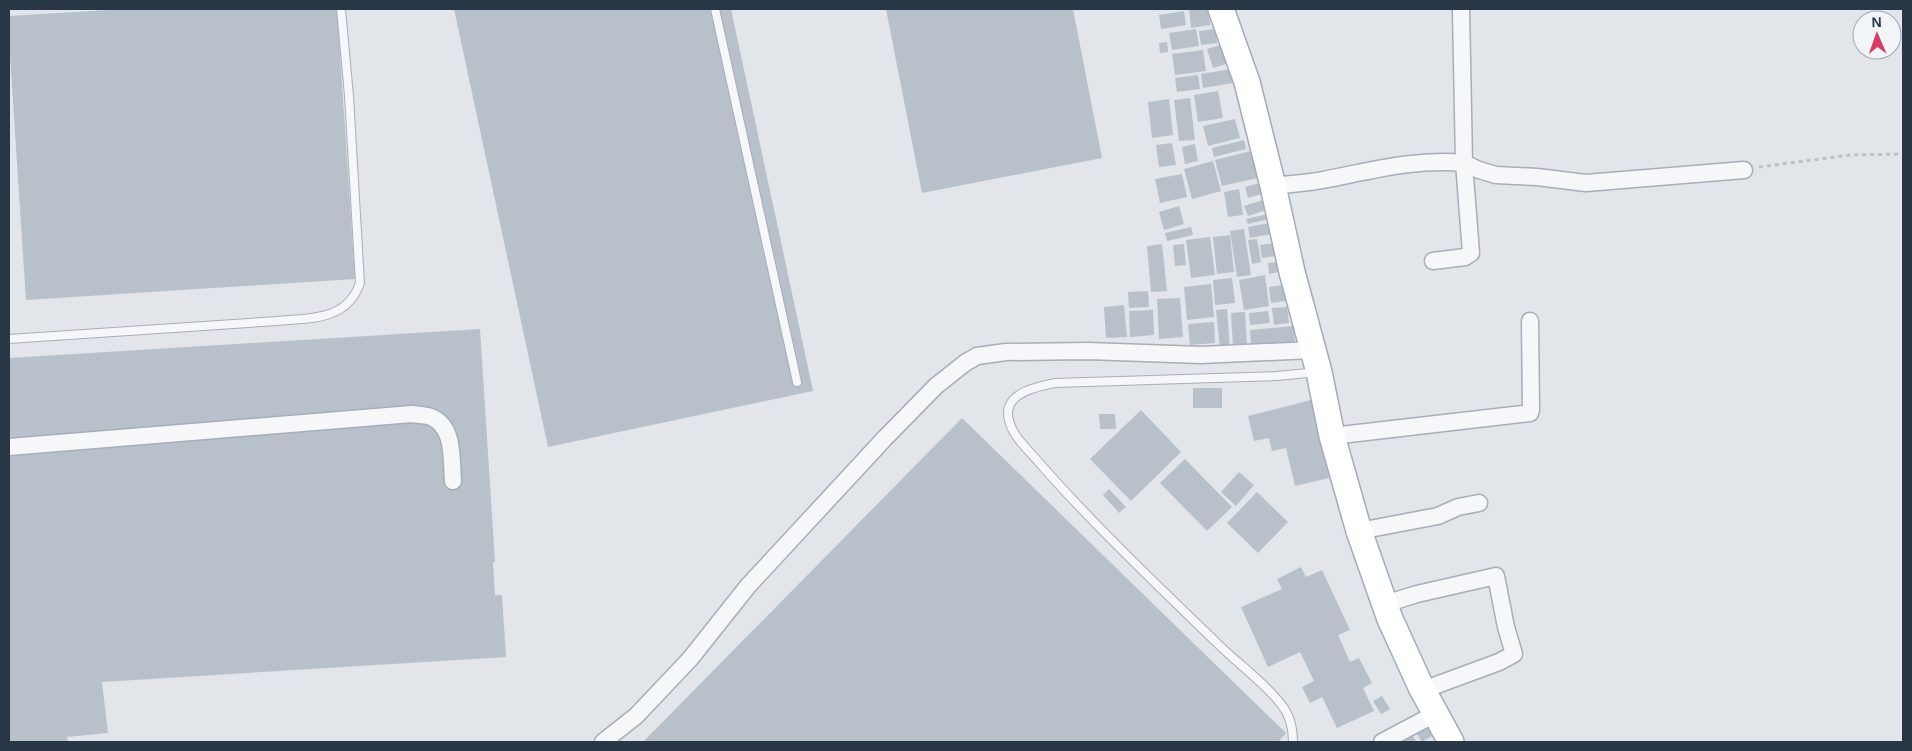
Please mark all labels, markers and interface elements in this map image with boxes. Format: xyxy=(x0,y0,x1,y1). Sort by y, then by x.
north arrow xyxy=(1852,10,1902,60)
text: N xyxy=(1871,14,1882,30)

